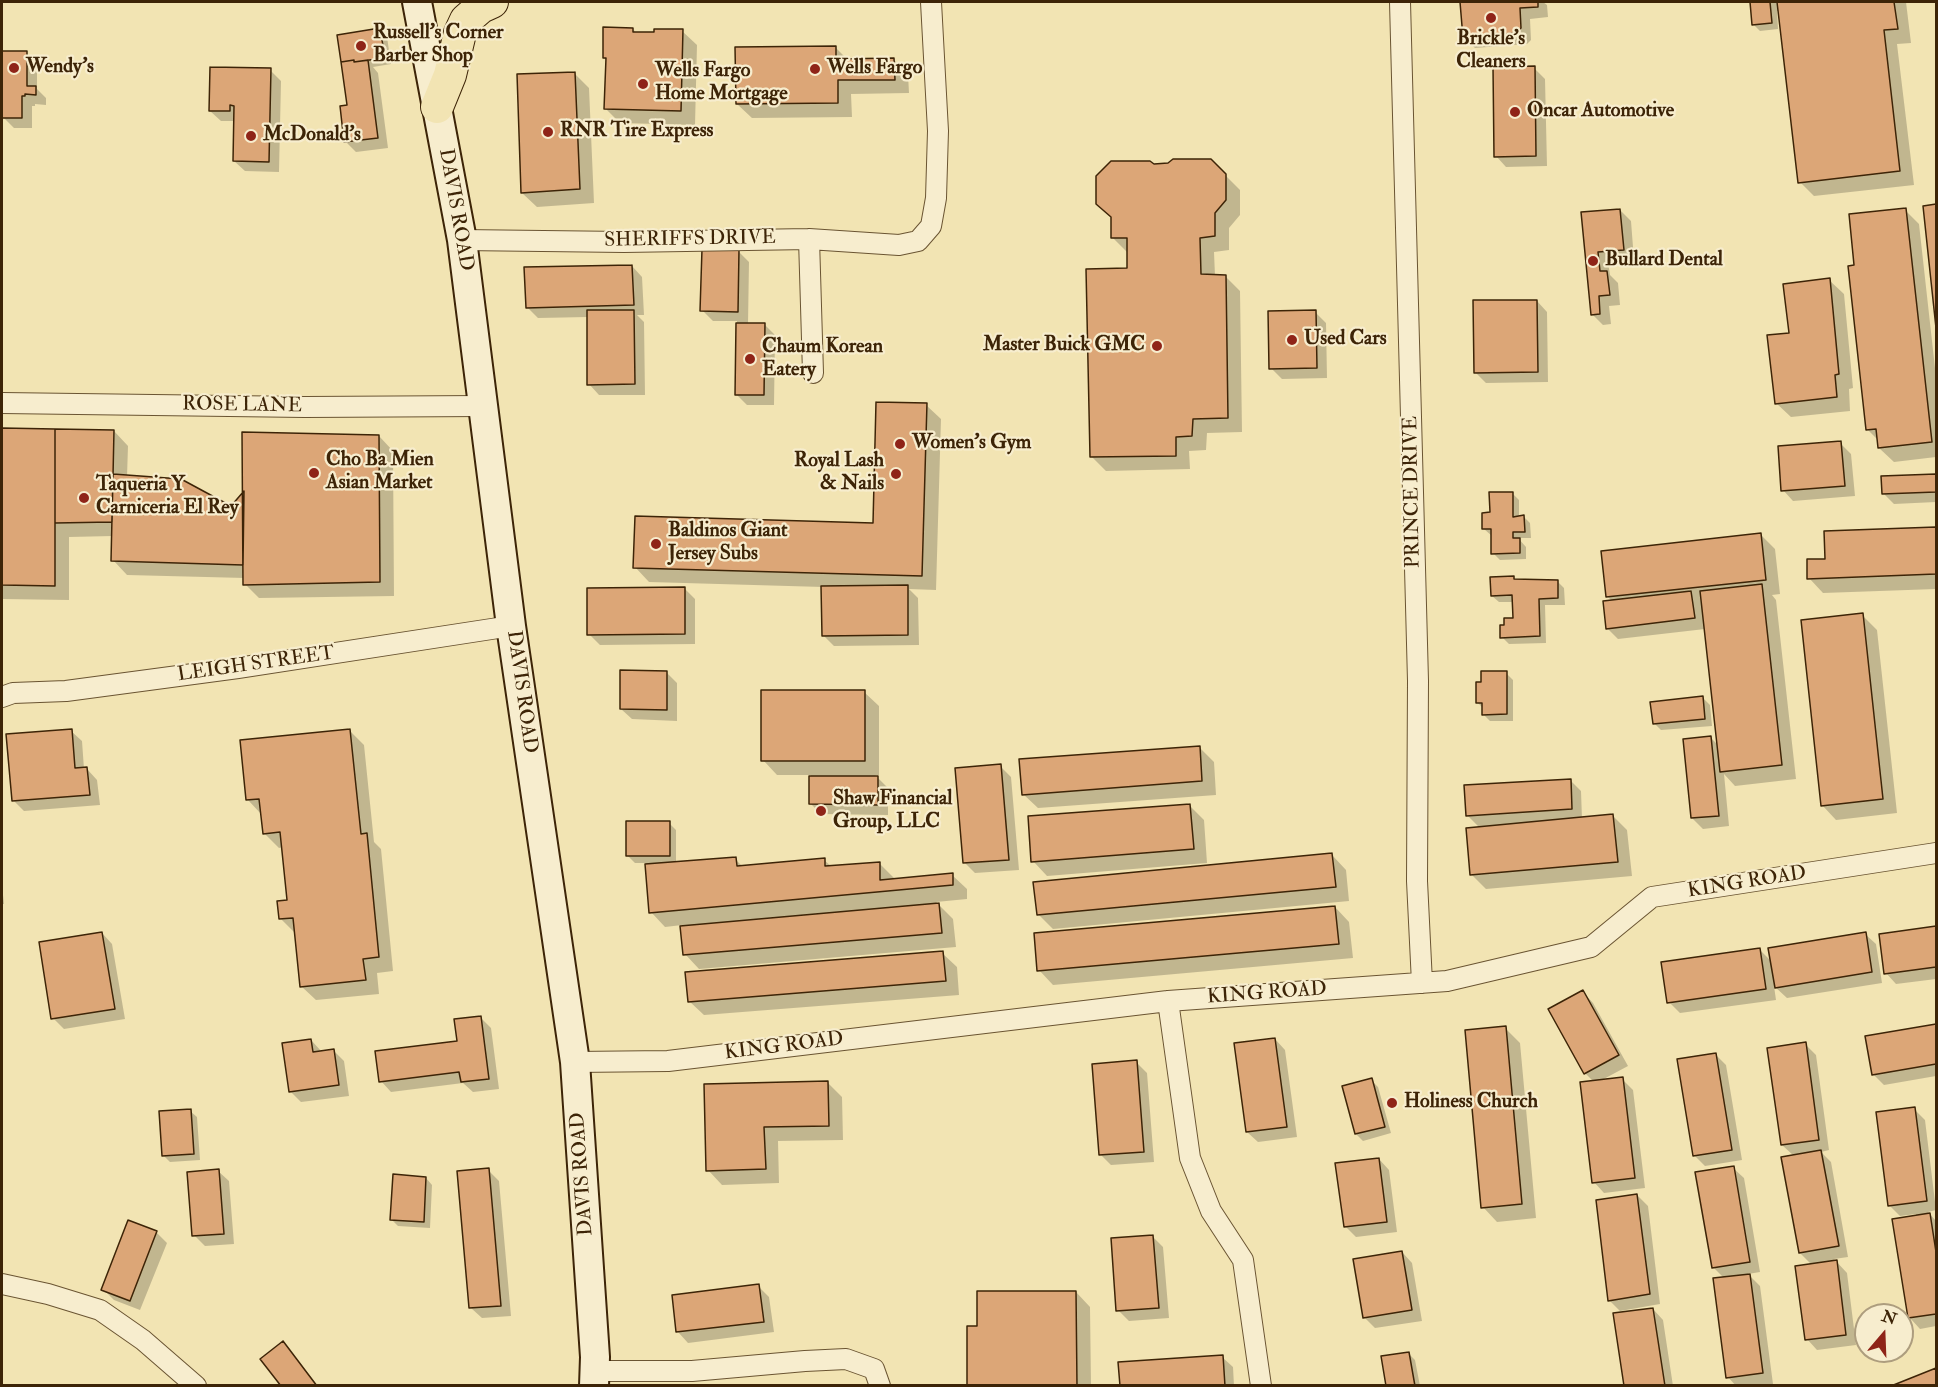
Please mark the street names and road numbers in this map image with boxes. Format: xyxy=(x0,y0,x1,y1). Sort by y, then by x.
street label: DAVIS ROAD xyxy=(432,147,478,273)
street label: SHERIFFS DRIVE xyxy=(604,227,776,253)
street label: ROSE LANE xyxy=(182,393,302,419)
street label: PRINCE DRIVE xyxy=(1400,416,1426,568)
street label: DAVIS ROAD xyxy=(500,629,542,755)
street label: LEIGH STREET xyxy=(176,642,336,688)
street label: KING ROAD xyxy=(1686,862,1808,904)
street label: KING ROAD xyxy=(1206,978,1328,1010)
street label: KING ROAD xyxy=(723,1028,845,1066)
street label: DAVIS ROAD xyxy=(567,1111,599,1237)

